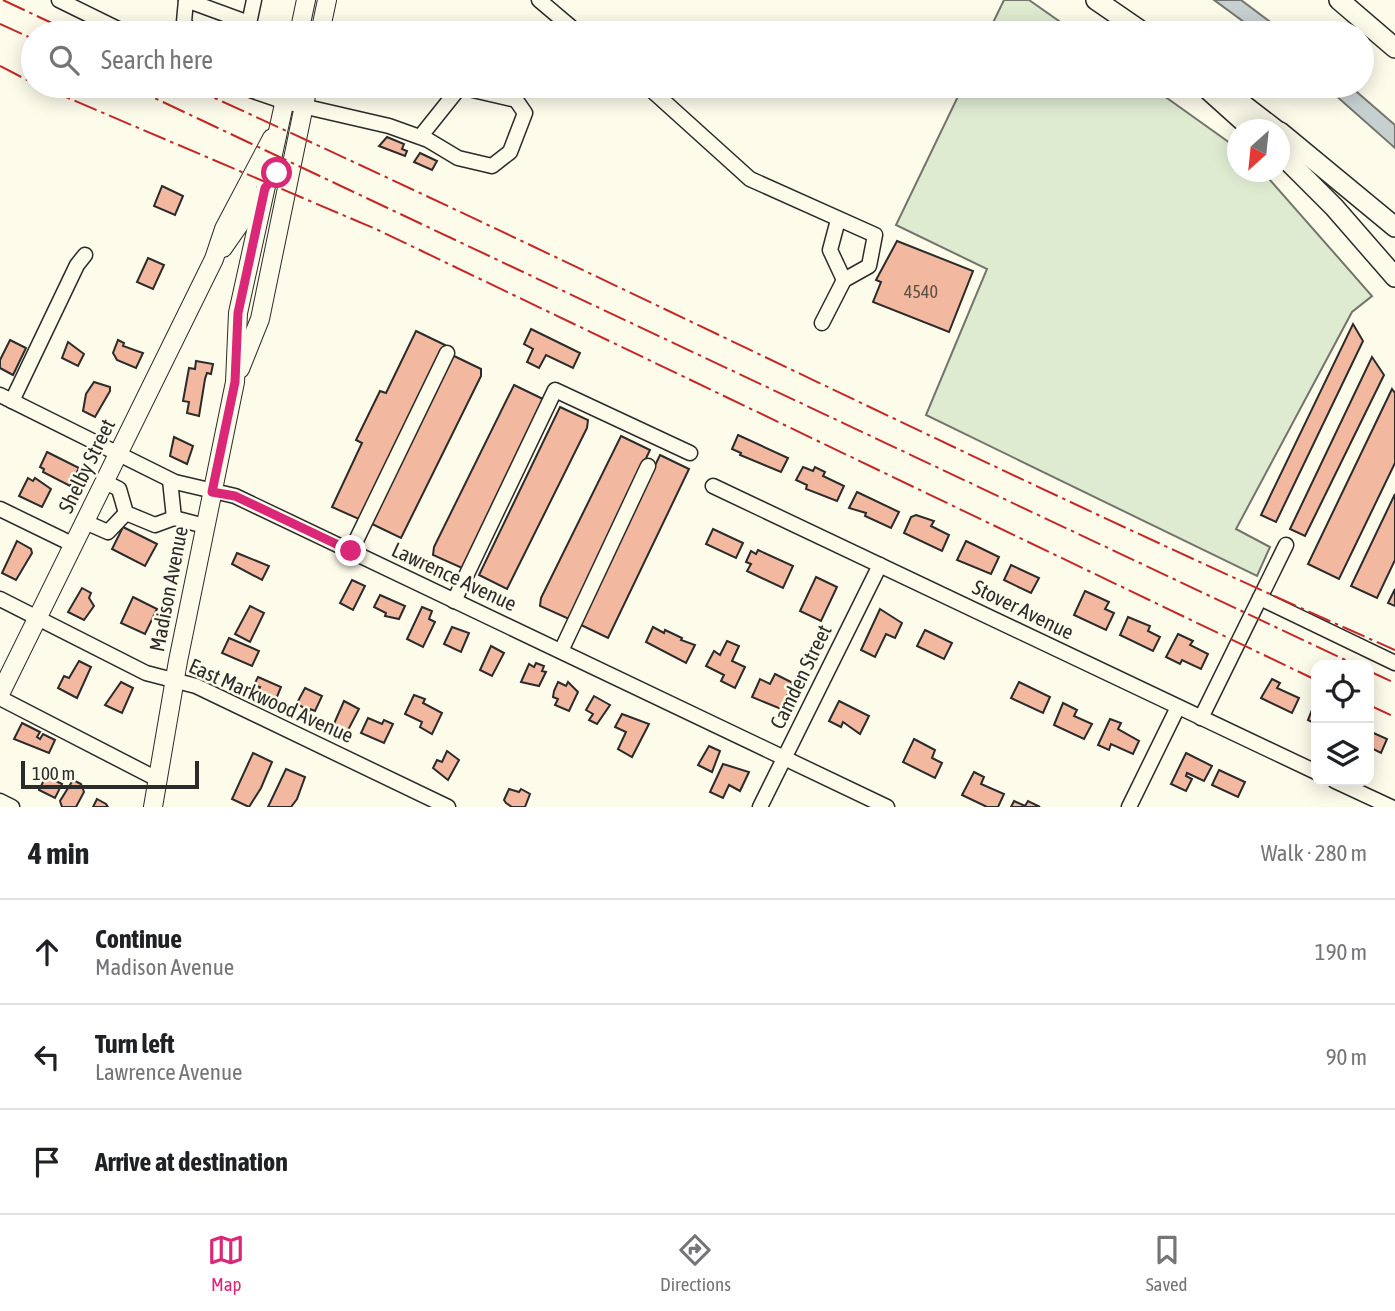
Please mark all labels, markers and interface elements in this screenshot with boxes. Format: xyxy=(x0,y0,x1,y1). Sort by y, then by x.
search box xyxy=(21,21,1374,98)
icon: search xyxy=(45,41,83,79)
text: Search here xyxy=(101,45,213,75)
north arrow xyxy=(1227,119,1290,182)
route start xyxy=(261,157,292,188)
house number: 4540 xyxy=(904,281,938,302)
street label: Shelby Street xyxy=(53,415,119,516)
street label: Madison Avenue xyxy=(144,524,192,653)
route end xyxy=(335,535,366,566)
street label: Lawrence Avenue xyxy=(388,537,521,615)
street label: Stover Avenue xyxy=(969,574,1078,644)
street label: Camden Street xyxy=(765,621,836,733)
street label: East Markwood Avenue xyxy=(186,653,357,747)
map controls xyxy=(1311,660,1374,786)
button: locate xyxy=(1311,660,1374,723)
button: layers xyxy=(1311,723,1374,786)
scale bar xyxy=(21,758,200,790)
text: 100 m xyxy=(32,762,75,784)
text: 4 min xyxy=(28,836,89,870)
text: Walk · 280 m xyxy=(1261,840,1367,866)
text: Continue xyxy=(95,924,182,954)
icon: ahead xyxy=(28,933,66,971)
text: 190 m xyxy=(1315,939,1367,965)
text: Madison Avenue xyxy=(95,954,234,980)
text: Turn left xyxy=(95,1029,175,1059)
icon: left xyxy=(28,1038,66,1076)
text: 90 m xyxy=(1326,1044,1367,1070)
text: Lawrence Avenue xyxy=(95,1059,242,1085)
icon: arrive xyxy=(28,1143,66,1181)
text: Arrive at destination xyxy=(95,1147,288,1177)
tab: Map xyxy=(207,1231,245,1295)
tab: Directions xyxy=(660,1231,731,1295)
tab: Saved xyxy=(1146,1231,1188,1295)

